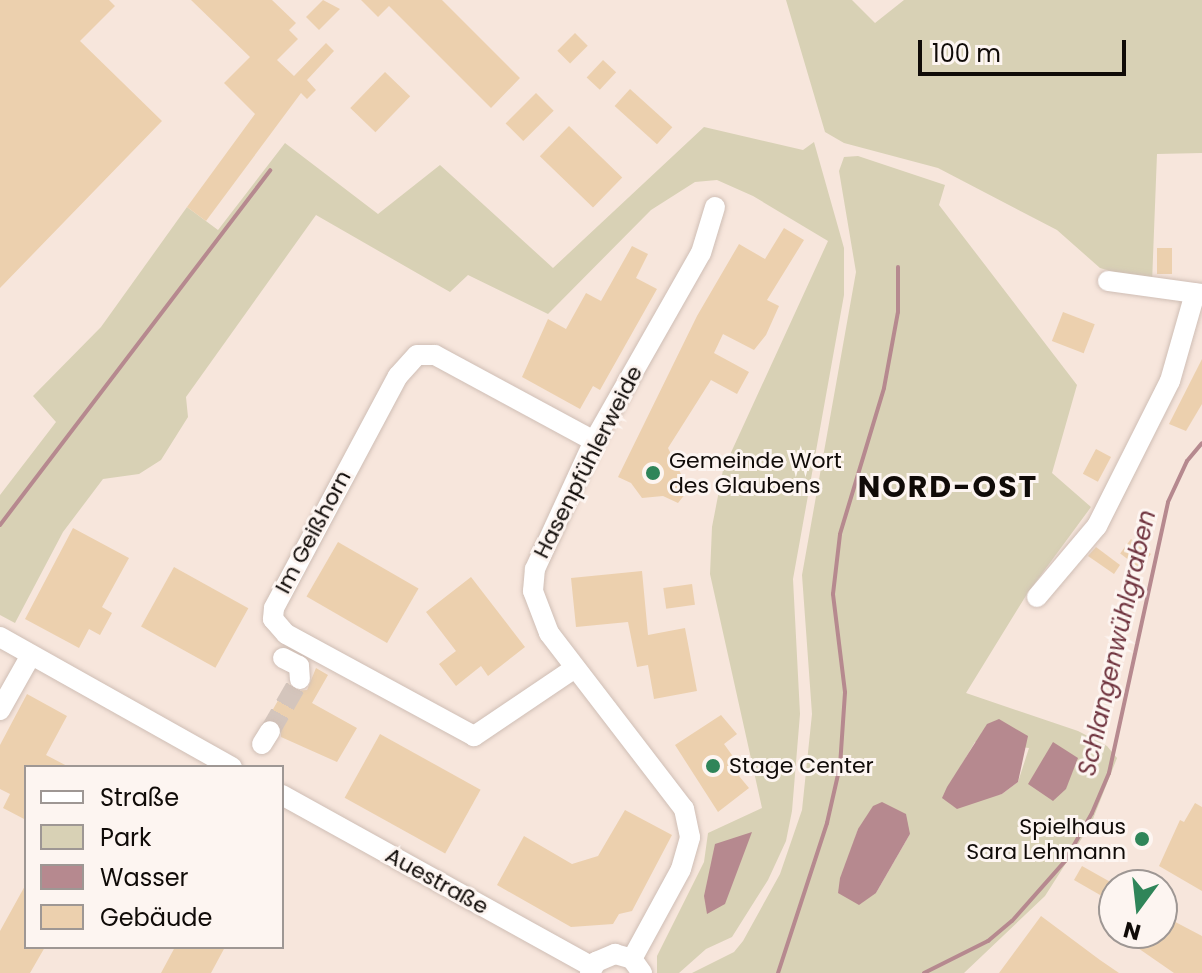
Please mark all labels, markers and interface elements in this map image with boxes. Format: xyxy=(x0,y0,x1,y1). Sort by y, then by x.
scale bar xyxy=(922,24,1130,74)
text: 100 m xyxy=(932,37,1001,70)
street label: Hasenpfühlerweide xyxy=(528,361,648,563)
place label: Gemeinde Wort des Glaubens xyxy=(669,447,842,498)
marker: Gemeinde Wort des Glaubens xyxy=(644,464,662,482)
street label: Im Geißhorn xyxy=(270,466,356,598)
district label: NORD-OST xyxy=(858,469,1038,505)
water label: Schlangenwühlgraben xyxy=(1072,507,1162,779)
place label: Stage Center xyxy=(729,753,874,779)
marker: Stage Center xyxy=(704,757,722,775)
legend xyxy=(24,765,284,949)
text: Straße xyxy=(100,781,179,814)
place label: Spielhaus Sara Lehmann xyxy=(966,813,1126,864)
text: Park xyxy=(100,821,151,854)
marker: Spielhaus Sara Lehmann xyxy=(1133,830,1151,848)
street label: Auestraße xyxy=(381,842,493,920)
text: Wasser xyxy=(100,861,189,894)
north arrow xyxy=(1098,869,1178,949)
text: Gebäude xyxy=(100,901,212,934)
text: N xyxy=(1120,914,1144,948)

